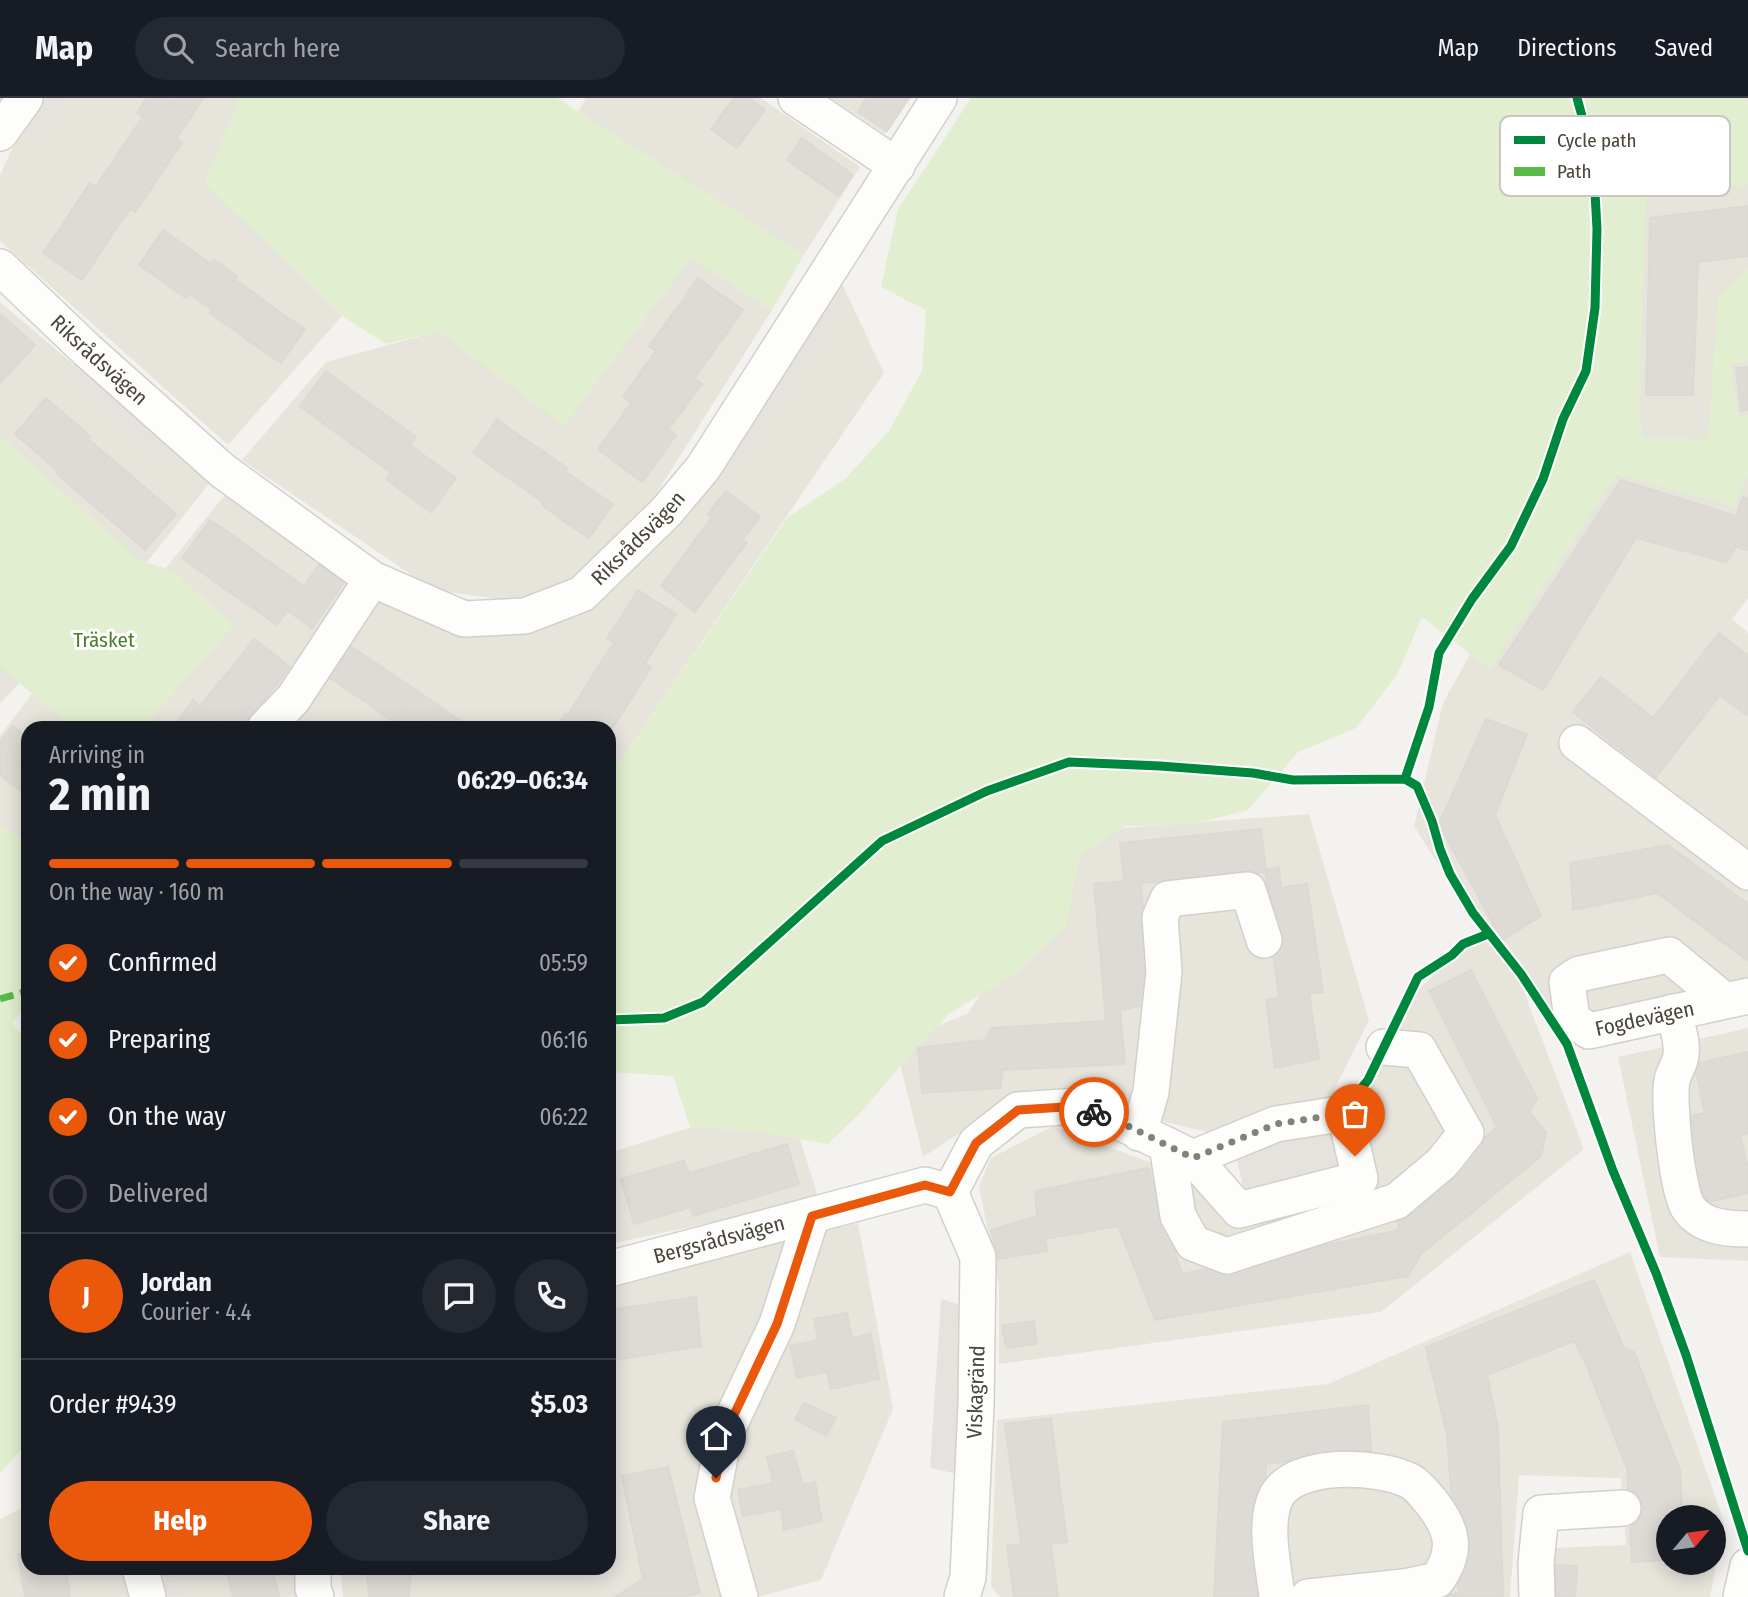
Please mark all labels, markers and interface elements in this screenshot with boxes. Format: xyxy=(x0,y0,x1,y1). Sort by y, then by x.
search box xyxy=(135,17,625,80)
text: Map xyxy=(35,28,93,68)
icon: search xyxy=(159,29,197,67)
text: Search here xyxy=(215,33,340,64)
text: Map xyxy=(1438,34,1479,62)
text: Directions xyxy=(1517,34,1616,62)
text: Saved xyxy=(1654,34,1713,62)
legend xyxy=(1500,116,1730,196)
text: Cycle path xyxy=(1557,129,1636,152)
text: Path xyxy=(1557,160,1592,183)
street label: Riksrådsvägen xyxy=(45,309,153,411)
street label: Riksrådsvägen xyxy=(586,486,691,591)
park label: Träsket xyxy=(73,627,135,653)
text: Arriving in xyxy=(49,741,145,769)
text: 06:29–06:34 xyxy=(457,765,588,796)
text: 2 min xyxy=(49,767,151,822)
text: On the way · 160 m xyxy=(49,878,224,906)
icon: check xyxy=(49,944,87,982)
text: Confirmed xyxy=(108,947,218,978)
text: 05:59 xyxy=(539,949,588,977)
street label: Fogdevägen xyxy=(1593,995,1697,1042)
icon: check xyxy=(49,1021,87,1059)
text: Preparing xyxy=(108,1024,210,1055)
text: 06:16 xyxy=(540,1026,588,1054)
courier xyxy=(1059,1077,1129,1147)
pin xyxy=(1325,1084,1385,1156)
icon: bike xyxy=(1075,1093,1113,1131)
icon: bag xyxy=(1336,1095,1374,1133)
icon: check xyxy=(49,1098,87,1136)
text: On the way xyxy=(108,1101,226,1132)
text: 06:22 xyxy=(539,1103,588,1131)
text: Delivered xyxy=(108,1178,209,1209)
street label: Bergsrådsvägen xyxy=(651,1210,788,1270)
button: chat xyxy=(422,1259,496,1333)
button: phone xyxy=(514,1259,588,1333)
text: Jordan xyxy=(141,1267,212,1298)
text: J xyxy=(82,1281,90,1312)
text: Courier · 4.4 xyxy=(141,1298,252,1326)
street label: Viskagränd xyxy=(961,1345,991,1439)
text: Order #9439 xyxy=(49,1389,177,1420)
text: $5.03 xyxy=(530,1389,588,1420)
pin xyxy=(686,1406,746,1478)
icon: home xyxy=(697,1417,735,1455)
button: Help xyxy=(49,1481,312,1561)
button: Share xyxy=(326,1481,588,1561)
north arrow xyxy=(1656,1505,1726,1575)
map controls xyxy=(1656,1505,1726,1575)

